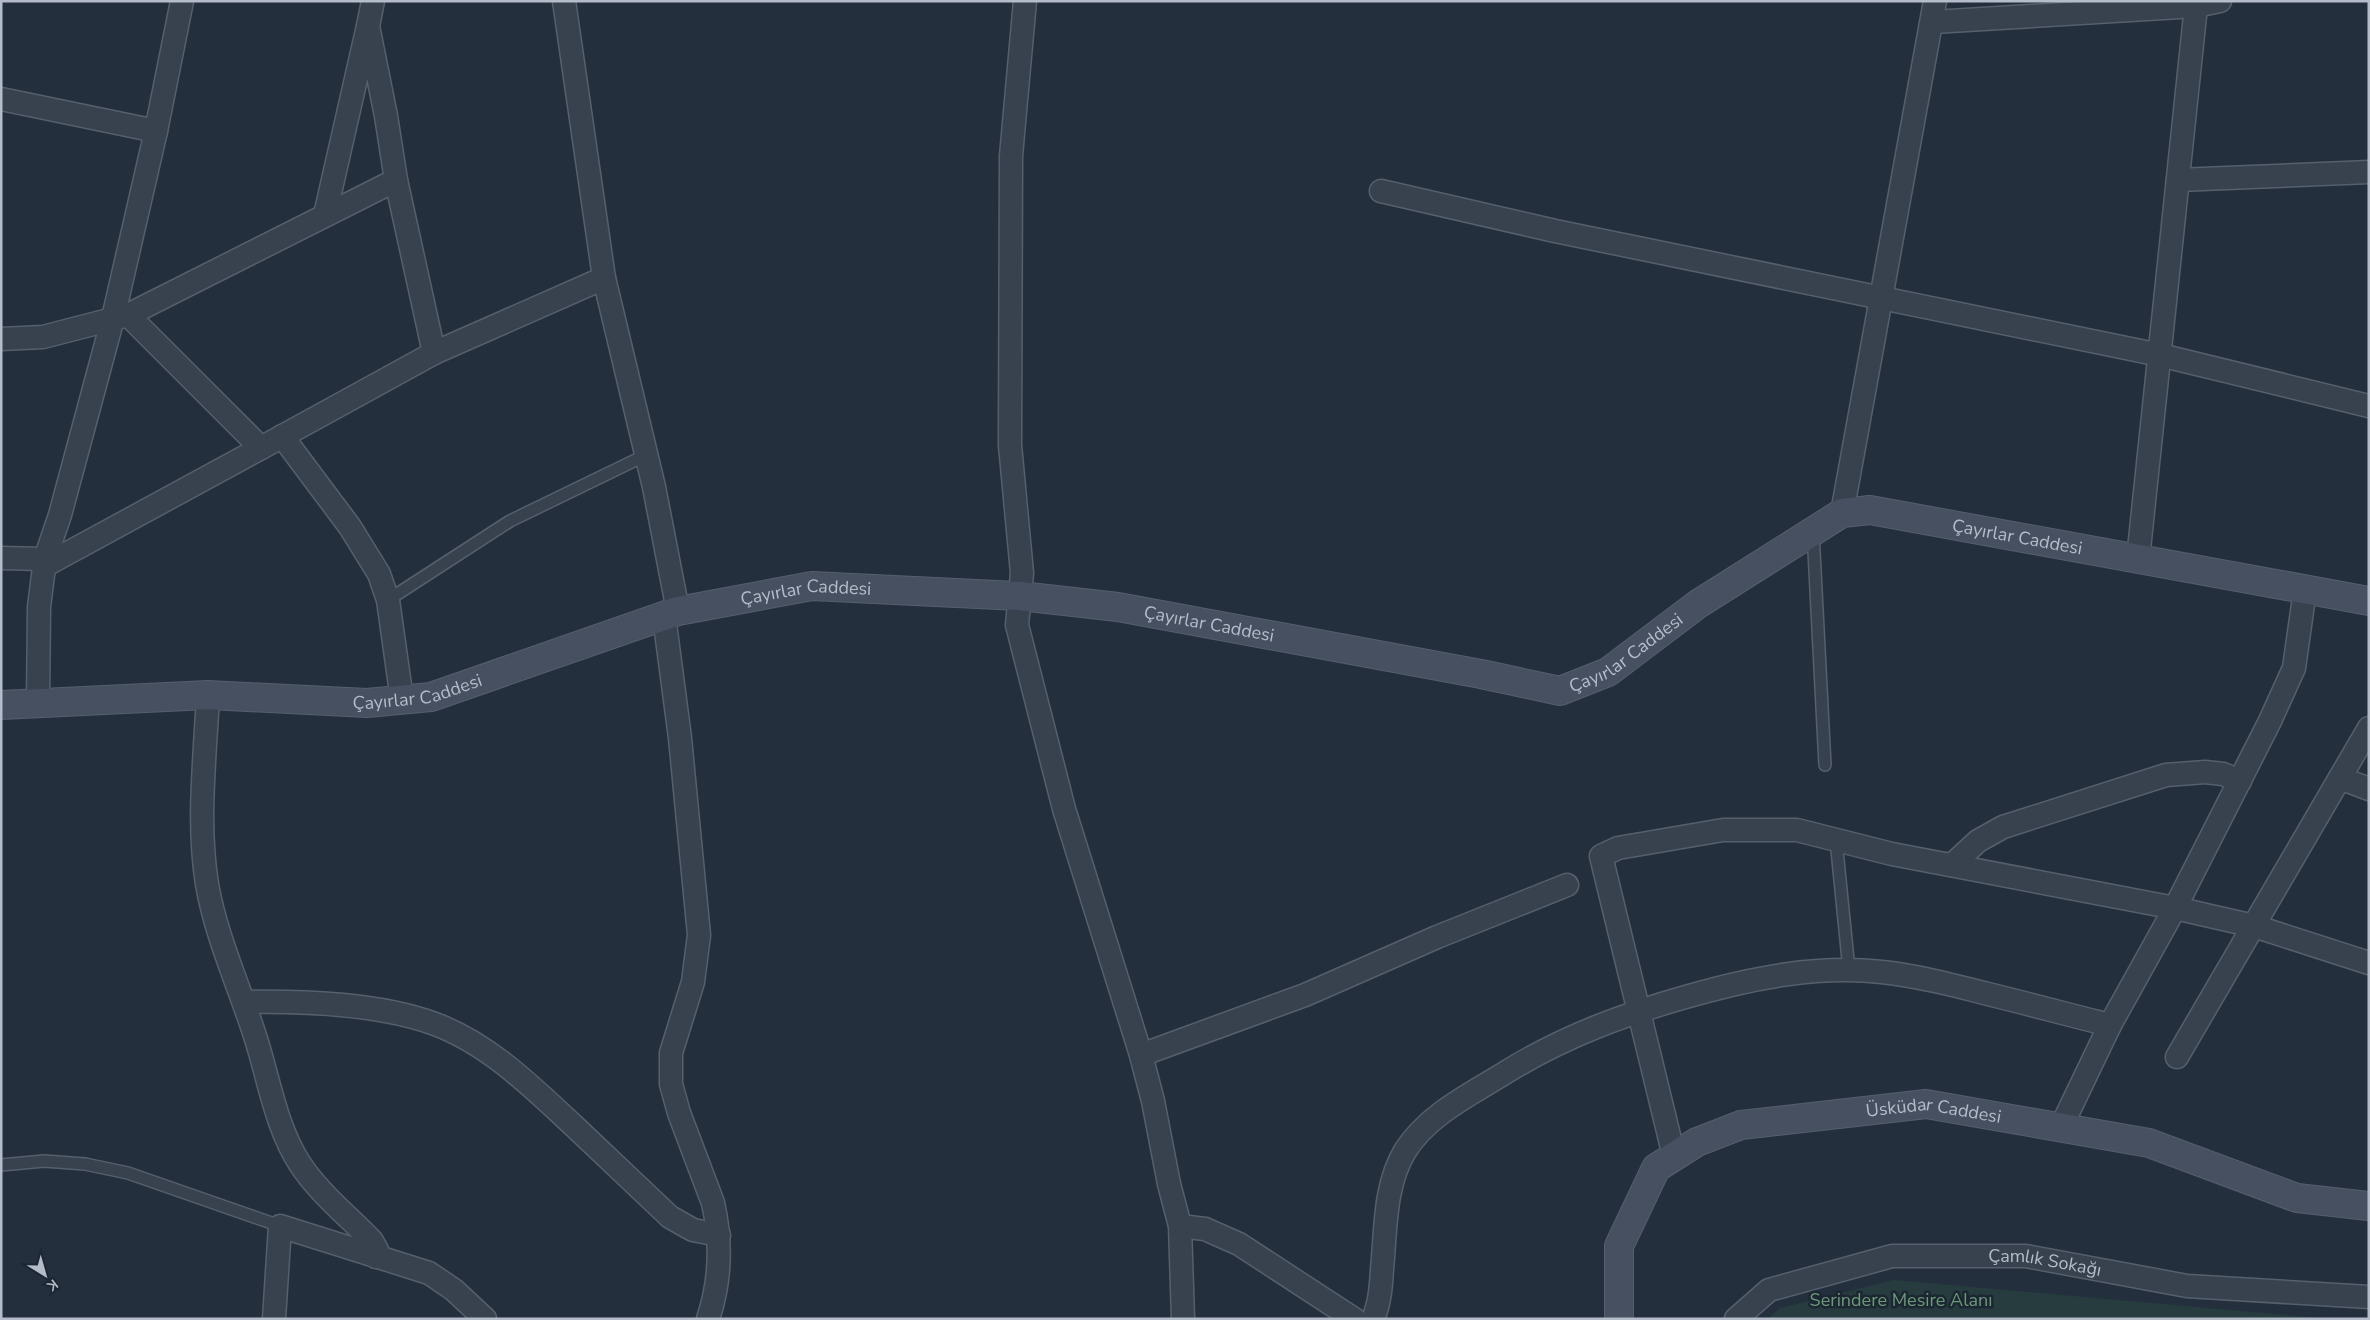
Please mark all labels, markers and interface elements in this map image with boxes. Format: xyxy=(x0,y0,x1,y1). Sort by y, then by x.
street label: Çayırlar Caddesi xyxy=(1950,513,2084,560)
street label: Çayırlar Caddesi xyxy=(738,574,872,611)
street label: Çayırlar Caddesi xyxy=(1142,600,1276,648)
street label: Çayırlar Caddesi xyxy=(1565,608,1688,698)
street label: Çayırlar Caddesi xyxy=(352,668,485,715)
street label: Üsküdar Caddesi xyxy=(1864,1092,2003,1129)
street label: Çamlık Sokağı xyxy=(1988,1244,2103,1282)
north arrow xyxy=(20,1250,70,1300)
text: K xyxy=(43,1275,62,1296)
park label: Serindere Mesire Alanı xyxy=(1810,1288,1992,1312)

